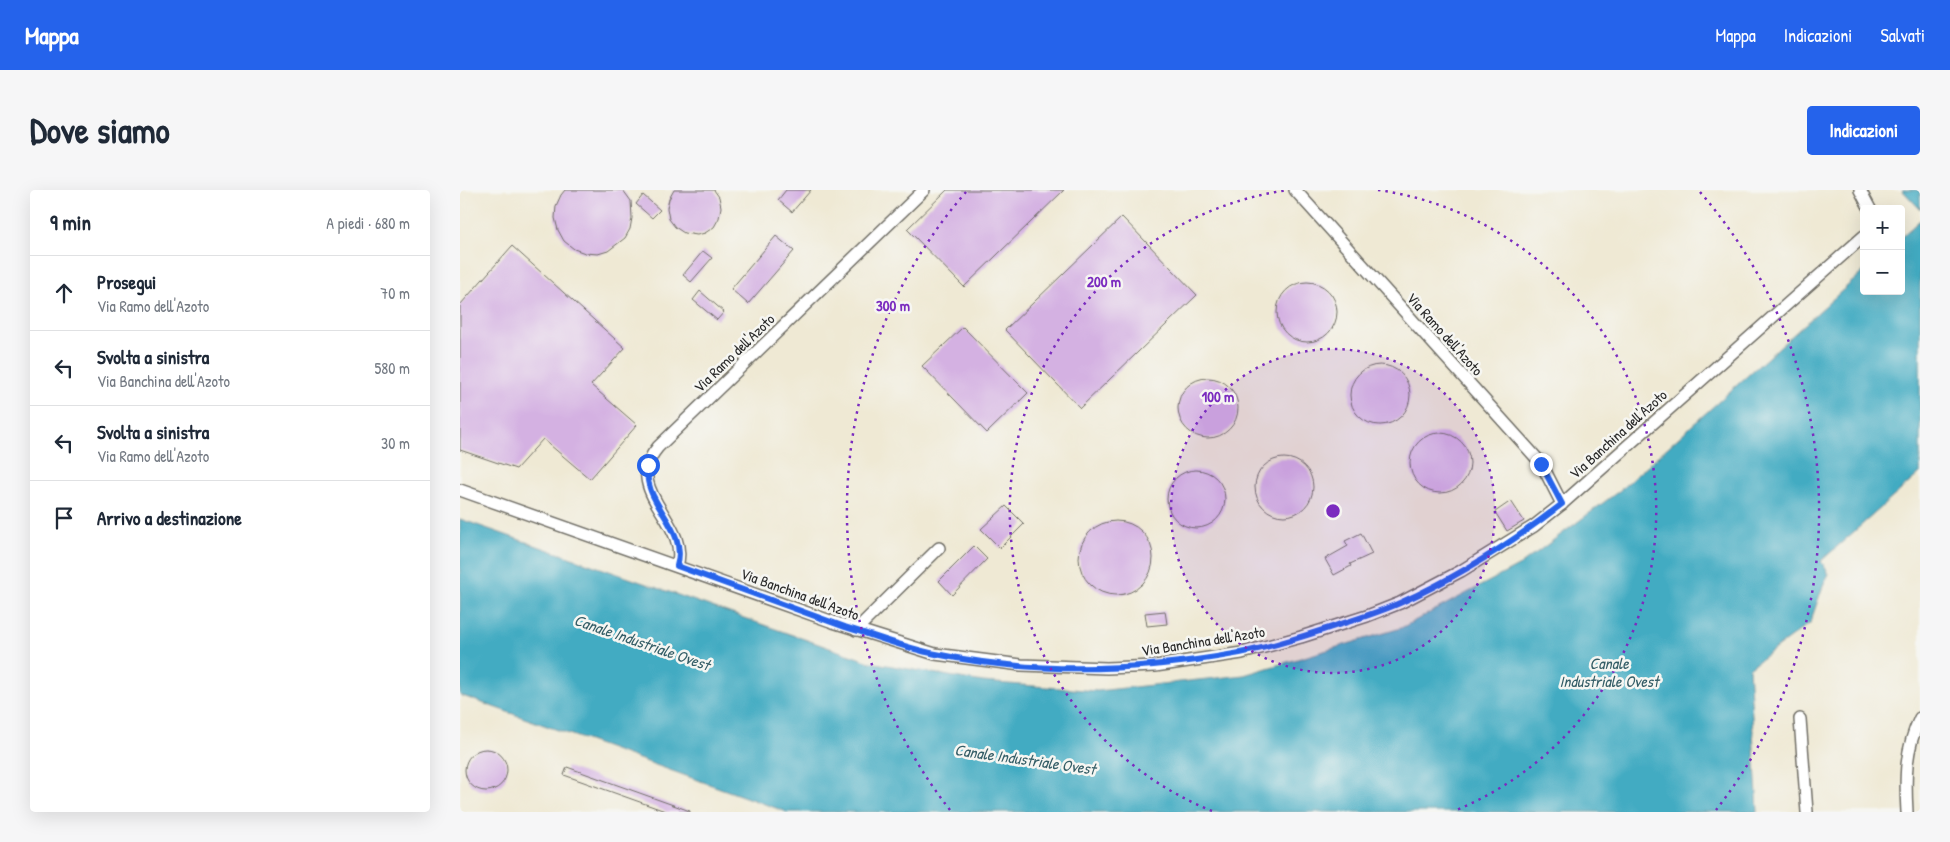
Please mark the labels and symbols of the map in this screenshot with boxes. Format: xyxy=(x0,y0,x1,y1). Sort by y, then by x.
text: 200 m xyxy=(1087,271,1121,292)
street label: Via Ramo dell'Azoto xyxy=(1402,288,1488,380)
text: 300 m xyxy=(876,295,910,316)
street label: Via Ramo dell'Azoto xyxy=(689,309,779,397)
street label: Via Banchina dell'Azoto xyxy=(1565,384,1671,484)
text: 100 m xyxy=(1202,386,1234,407)
route end xyxy=(1530,453,1553,476)
route start xyxy=(637,454,660,477)
centre of rings xyxy=(1324,502,1342,520)
street label: Via Banchina dell'Azoto xyxy=(738,563,862,625)
water label: Canale Industriale Ovest xyxy=(571,609,715,676)
street label: Via Banchina dell'Azoto xyxy=(1140,621,1266,661)
water label: Canale Industriale Ovest xyxy=(1560,652,1661,692)
water label: Canale Industriale Ovest xyxy=(953,738,1099,780)

